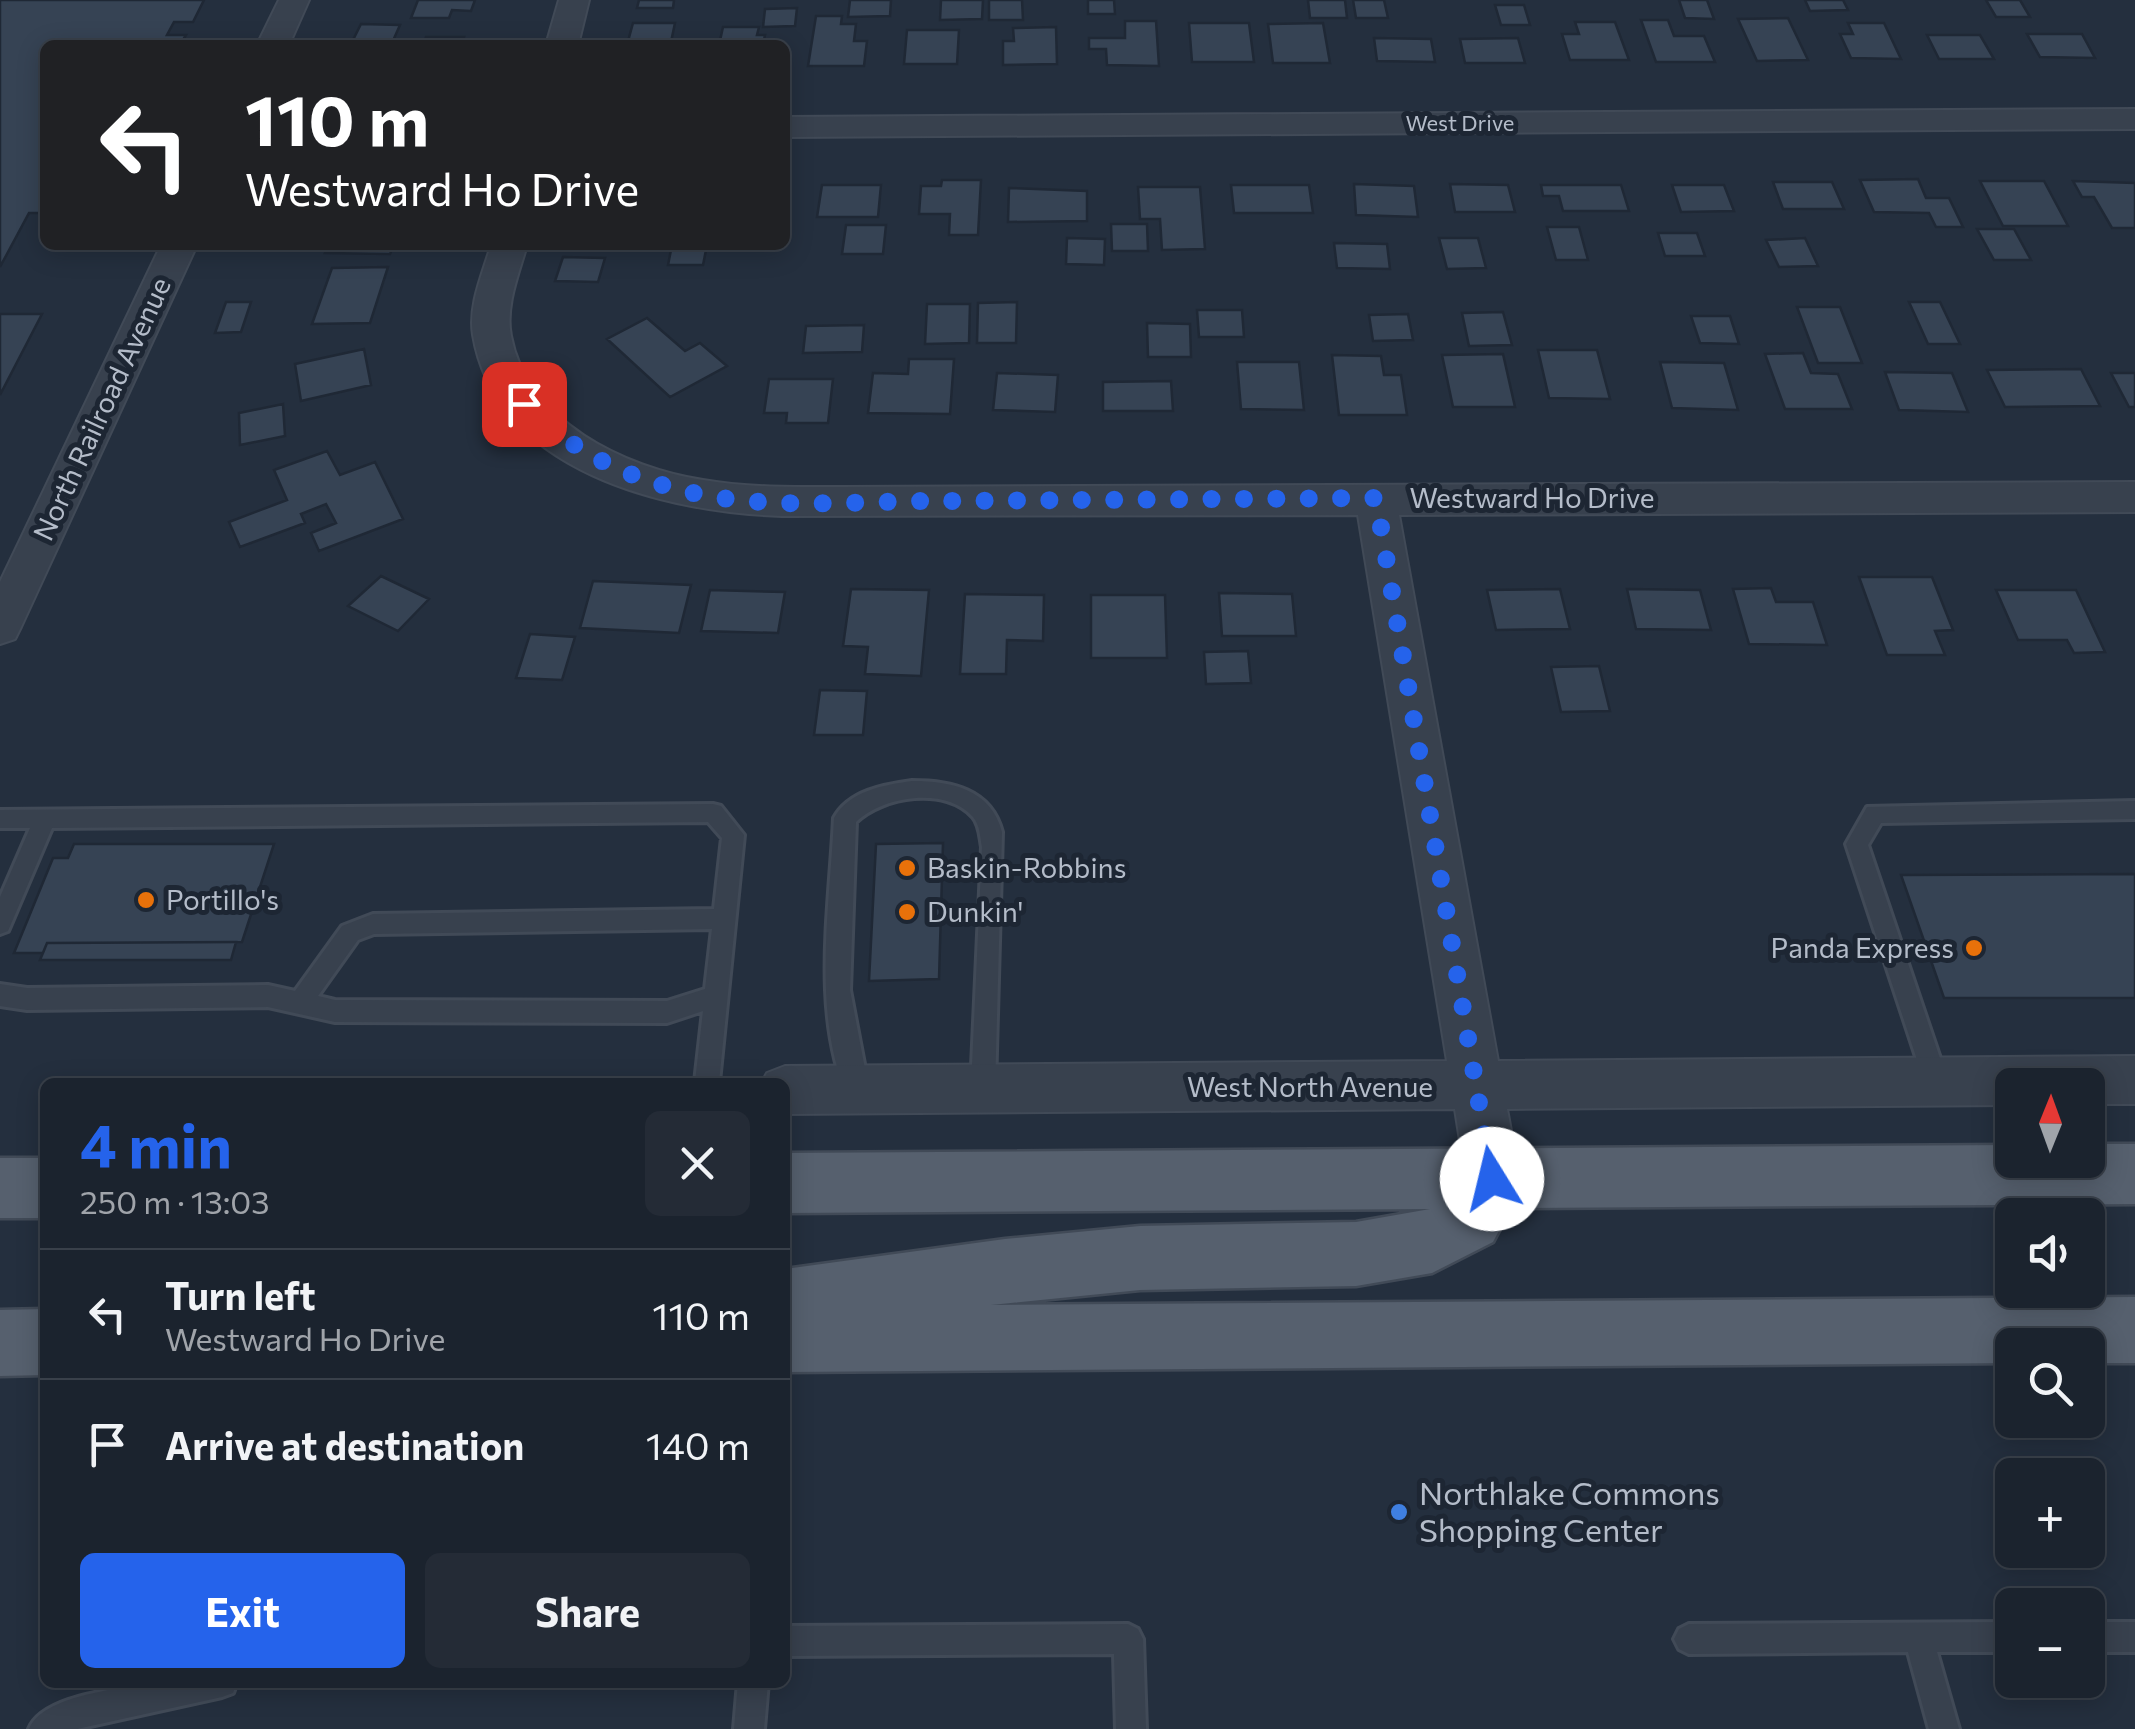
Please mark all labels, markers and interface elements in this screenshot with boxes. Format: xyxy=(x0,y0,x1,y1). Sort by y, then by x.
text: 110 m xyxy=(245,75,429,160)
icon: left xyxy=(80,80,210,210)
street label: West Drive xyxy=(1406,109,1514,136)
text: Westward Ho Drive xyxy=(245,160,639,215)
street label: North Railroad Avenue xyxy=(25,272,177,546)
pin xyxy=(482,362,567,447)
icon: arrive xyxy=(497,377,552,432)
street label: Westward Ho Drive xyxy=(1409,480,1655,514)
place label: Baskin-Robbins xyxy=(927,850,1126,884)
marker: Baskin-Robbins xyxy=(896,857,918,879)
place label: Portillo's xyxy=(166,882,279,916)
marker: Portillo's xyxy=(135,889,157,911)
place label: Dunkin' xyxy=(927,894,1023,928)
marker: Dunkin' xyxy=(896,901,918,923)
place label: Panda Express xyxy=(1771,930,1954,964)
marker: Panda Express xyxy=(1963,937,1985,959)
north arrow xyxy=(1995,1068,2105,1178)
map controls xyxy=(1995,1068,2105,1698)
street label: West North Avenue xyxy=(1187,1069,1433,1103)
text: 4 min xyxy=(80,1107,232,1180)
button: close xyxy=(645,1111,750,1216)
position arrow xyxy=(1440,1127,1544,1231)
text: 250 m · 13:03 xyxy=(80,1181,269,1221)
button: sound xyxy=(1995,1198,2105,1308)
text: Turn left xyxy=(165,1271,316,1318)
icon: left xyxy=(80,1287,135,1342)
text: 110 m xyxy=(652,1291,750,1338)
text: Westward Ho Drive xyxy=(165,1318,445,1358)
button: search xyxy=(1995,1328,2105,1438)
icon: arrive xyxy=(80,1417,135,1472)
text: Arrive at destination xyxy=(165,1421,524,1468)
text: 140 m xyxy=(646,1421,750,1468)
button: + xyxy=(1995,1458,2105,1568)
place label: Northlake Commons Shopping Center xyxy=(1419,1472,1720,1549)
marker: Northlake Commons Shopping Center xyxy=(1388,1501,1410,1523)
button: Exit xyxy=(80,1553,405,1668)
button: Share xyxy=(425,1553,750,1668)
button: − xyxy=(1995,1588,2105,1698)

